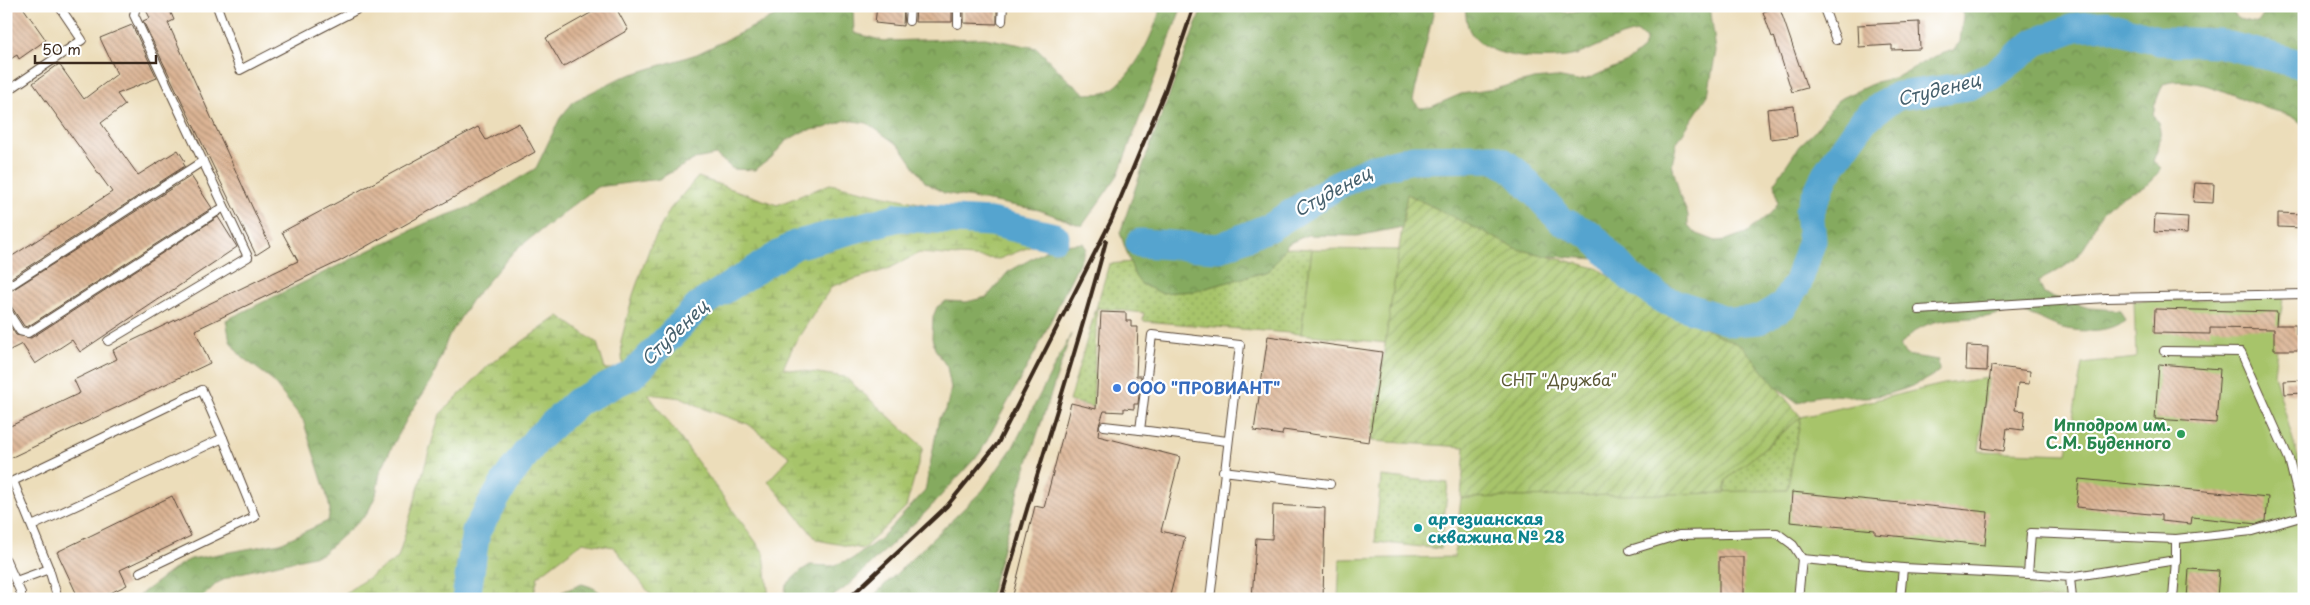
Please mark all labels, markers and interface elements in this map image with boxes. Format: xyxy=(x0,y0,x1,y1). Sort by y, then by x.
scale bar xyxy=(35,32,156,64)
text: 50 m xyxy=(42,37,81,60)
water label: Студенец xyxy=(1894,65,1983,112)
water label: Студенец xyxy=(1288,159,1376,223)
water label: Студенец xyxy=(634,292,714,371)
park label: СНТ "Дружба" xyxy=(1501,367,1617,391)
place label: ООО "ПРОВИАНТ" xyxy=(1127,375,1280,399)
marker: ООО "ПРОВИАНТ" xyxy=(1111,382,1123,394)
place label: Ипподром им. С.М. Буденного xyxy=(2046,412,2171,454)
marker: Ипподром им. С.М. Буденного xyxy=(2175,428,2187,440)
place label: артезианская скважина № 28 xyxy=(1428,506,1565,548)
marker: артезианская скважина № 28 xyxy=(1412,522,1424,534)

